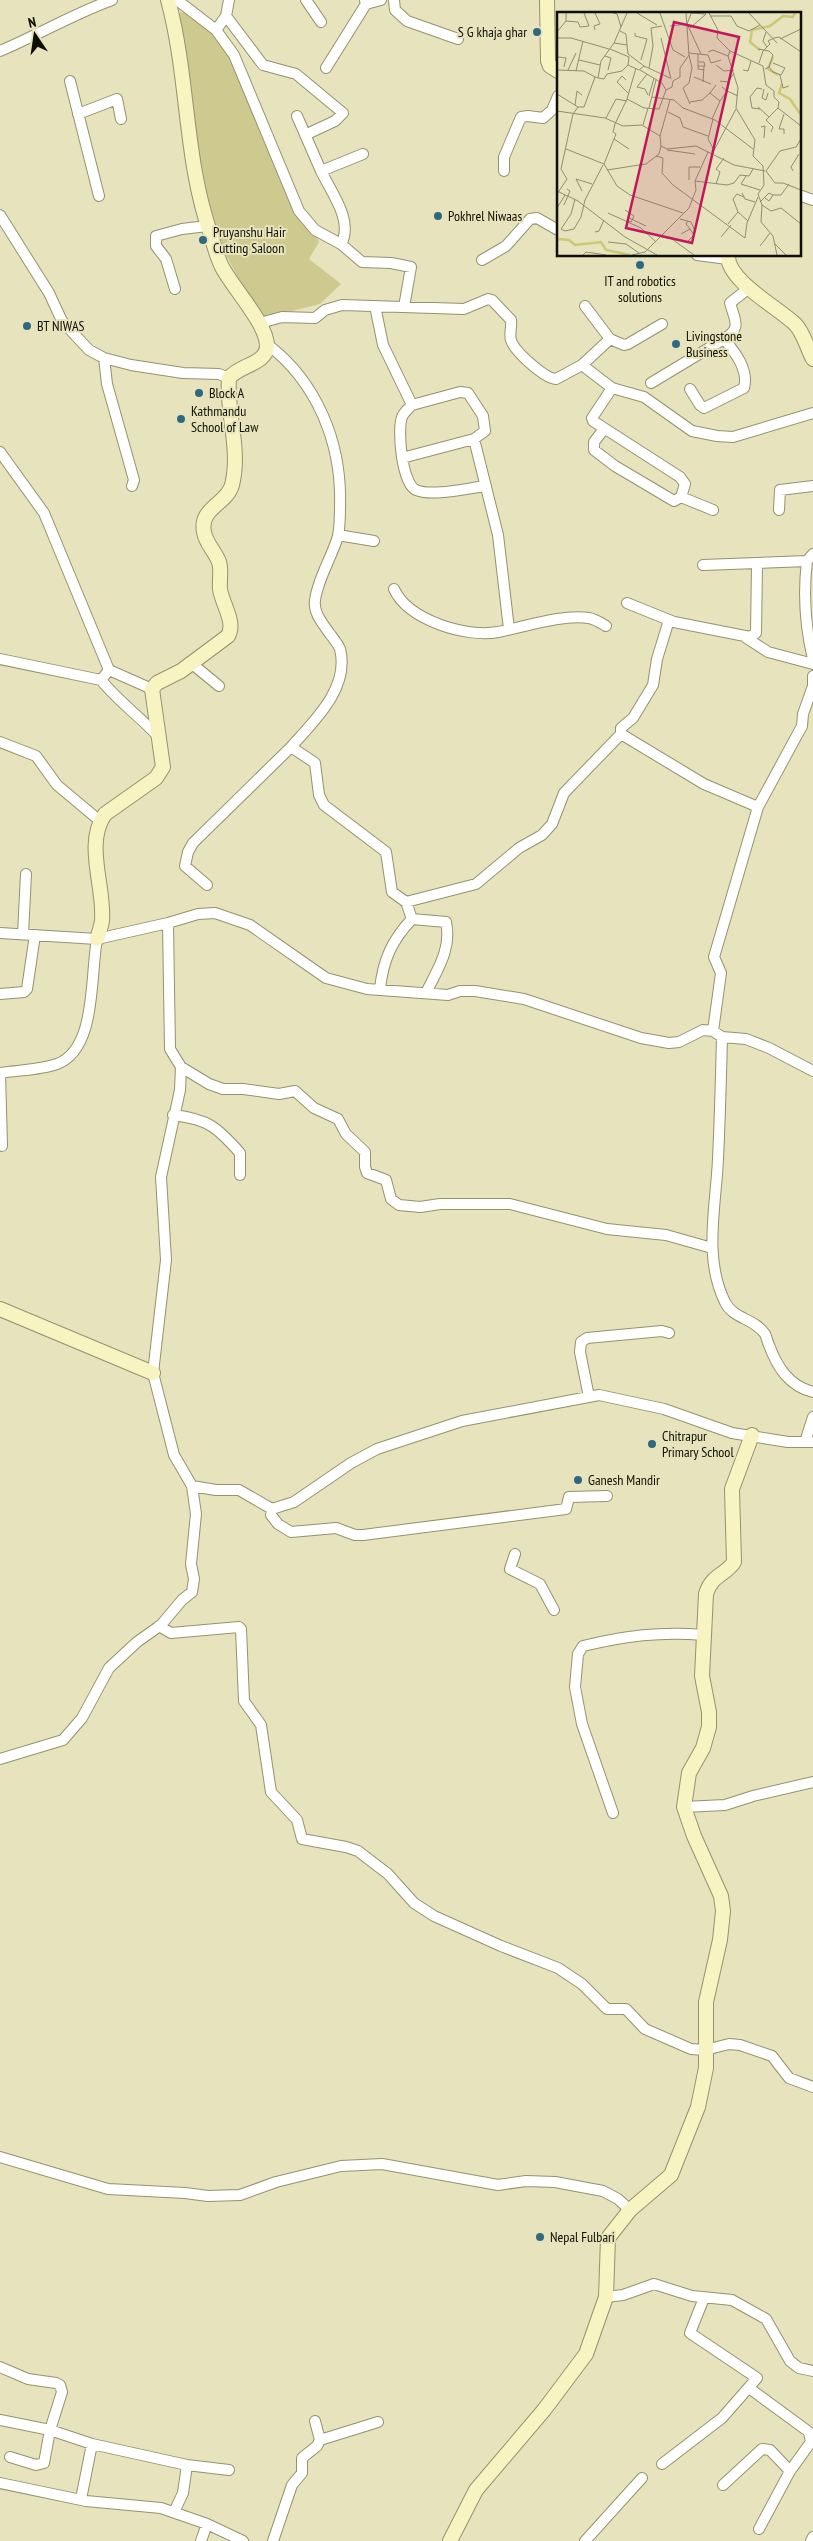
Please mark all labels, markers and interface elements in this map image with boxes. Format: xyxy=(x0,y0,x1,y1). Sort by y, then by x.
north arrow xyxy=(10,10,60,60)
inset map xyxy=(557,12,800,256)
text: N xyxy=(26,13,38,32)
place label: S G khaja ghar xyxy=(458,23,527,41)
marker: S G khaja ghar xyxy=(531,26,543,38)
place label: Pokhrel Niwaas xyxy=(448,207,522,225)
marker: Pokhrel Niwaas xyxy=(432,210,444,222)
place label: Pruyanshu Hair Cutting Saloon xyxy=(213,223,286,257)
marker: Pruyanshu Hair Cutting Saloon xyxy=(197,234,209,246)
marker: IT and robotics solutions xyxy=(634,259,646,271)
place label: IT and robotics solutions xyxy=(604,272,676,306)
place label: BT NIWAS xyxy=(37,317,85,335)
marker: BT NIWAS xyxy=(21,320,33,332)
place label: Livingstone Business xyxy=(686,327,742,361)
marker: Livingstone Business xyxy=(670,338,682,350)
place label: Block A xyxy=(209,384,245,402)
marker: Block A xyxy=(193,387,205,399)
place label: Kathmandu School of Law xyxy=(191,402,259,436)
marker: Kathmandu School of Law xyxy=(175,413,187,425)
place label: Chitrapur Primary School xyxy=(662,1427,734,1461)
marker: Chitrapur Primary School xyxy=(646,1438,658,1450)
place label: Ganesh Mandir xyxy=(588,1471,660,1489)
marker: Ganesh Mandir xyxy=(572,1474,584,1486)
place label: Nepal Fulbari xyxy=(550,2228,615,2246)
marker: Nepal Fulbari xyxy=(534,2231,546,2243)

